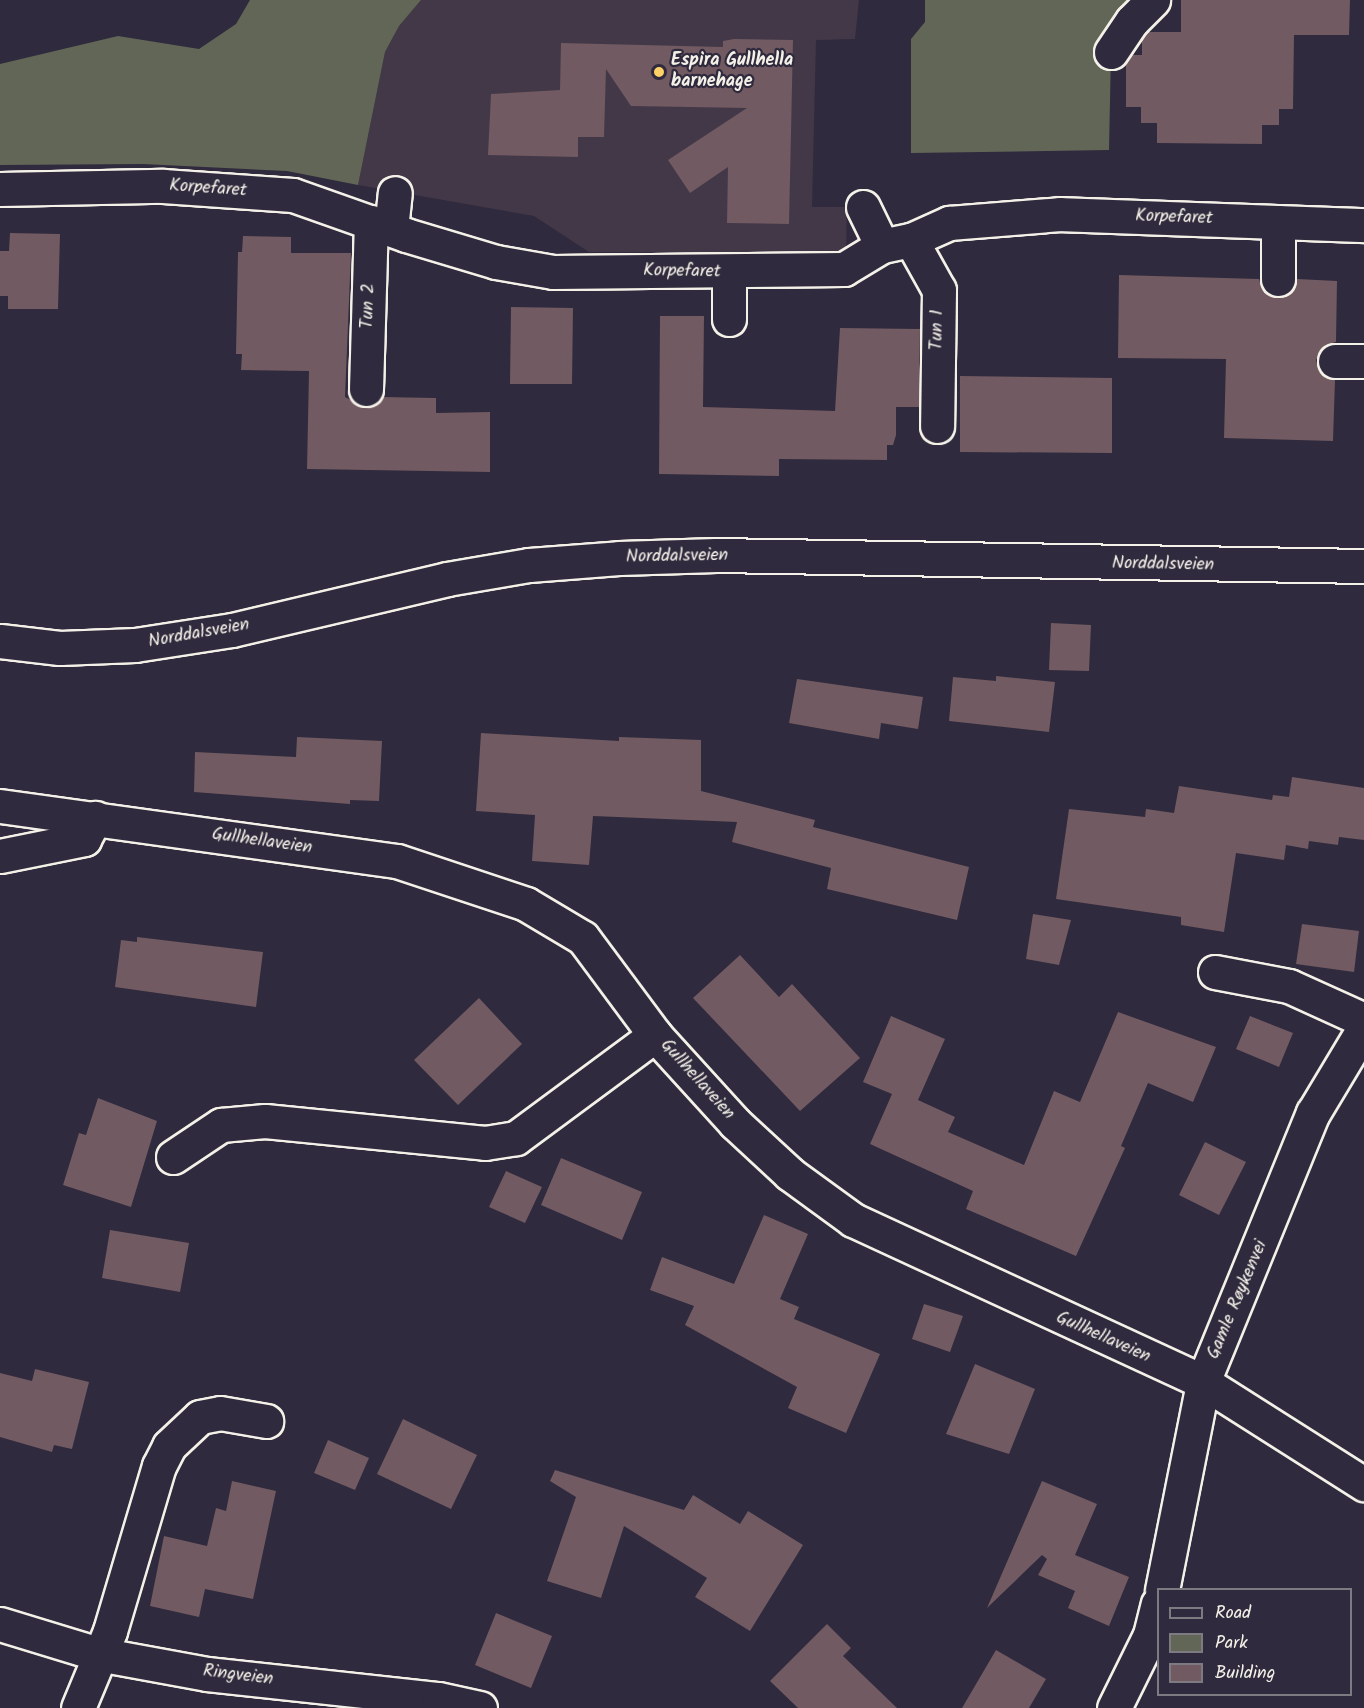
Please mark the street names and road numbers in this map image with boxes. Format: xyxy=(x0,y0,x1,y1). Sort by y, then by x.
street label: Korpefaret xyxy=(168,176,248,202)
street label: Korpefaret xyxy=(1135,206,1213,230)
street label: Korpefaret xyxy=(643,261,721,283)
street label: Tun 2 xyxy=(357,283,381,329)
street label: Tun 1 xyxy=(927,309,949,351)
street label: Norddalsveien xyxy=(626,545,728,569)
street label: Norddalsveien xyxy=(1112,553,1214,577)
street label: Norddalsveien xyxy=(147,614,251,654)
street label: Gullhellaveien xyxy=(210,824,314,860)
street label: Gullhellaveien xyxy=(655,1035,739,1125)
street label: Gamle Røykenvei xyxy=(1203,1237,1273,1363)
street label: Gullhellaveien xyxy=(1052,1308,1154,1368)
street label: Ringveien xyxy=(202,1661,274,1691)

